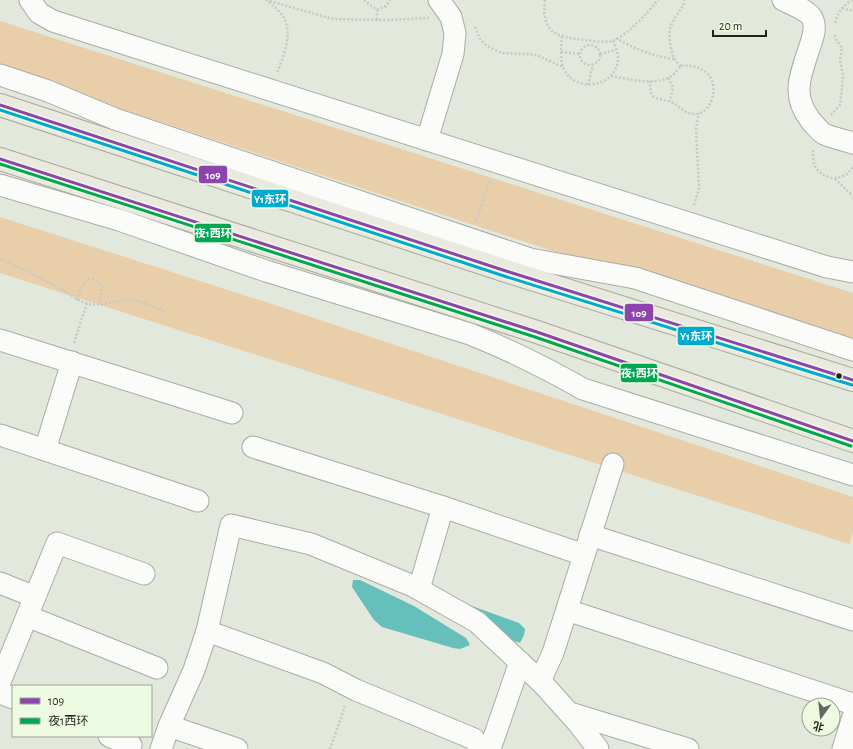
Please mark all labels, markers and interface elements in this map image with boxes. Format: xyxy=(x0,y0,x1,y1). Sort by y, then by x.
scale bar xyxy=(713,12,766,38)
text: 20 m xyxy=(719,20,742,32)
line badge: 109 xyxy=(198,165,228,184)
text: 109 xyxy=(205,170,221,181)
line badge: Y1东环 xyxy=(251,189,289,208)
text: Y1东环 xyxy=(254,193,287,205)
line badge: 夜1西环 xyxy=(194,223,232,243)
text: 夜1西环 xyxy=(195,227,232,239)
line badge: 109 xyxy=(624,303,654,322)
text: 109 xyxy=(631,308,647,319)
line badge: Y1东环 xyxy=(677,326,715,346)
text: Y1东环 xyxy=(680,330,713,342)
line badge: 夜1西环 xyxy=(620,363,658,383)
text: 夜1西环 xyxy=(621,367,658,379)
unlabelled marker xyxy=(834,371,844,381)
legend xyxy=(12,685,152,737)
text: 109 xyxy=(48,695,64,707)
north arrow xyxy=(801,697,841,737)
text: 夜1西环 xyxy=(48,714,88,727)
text: 北 xyxy=(812,719,825,733)

